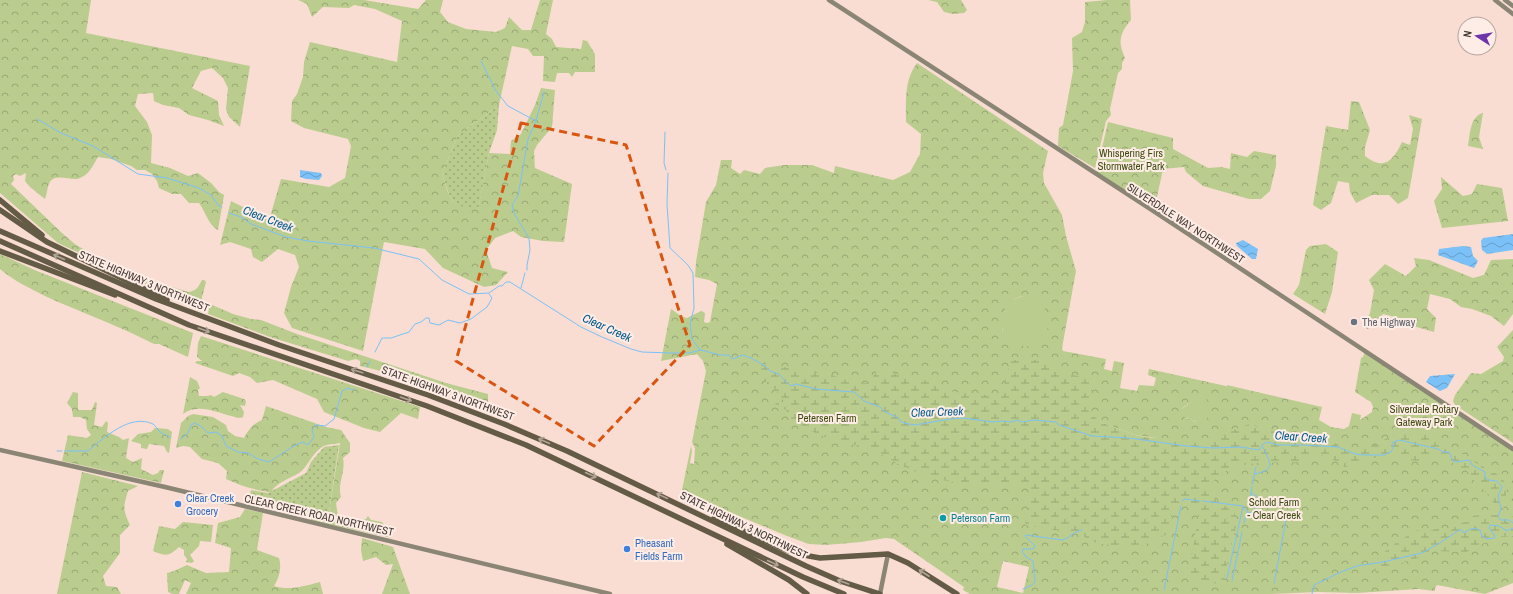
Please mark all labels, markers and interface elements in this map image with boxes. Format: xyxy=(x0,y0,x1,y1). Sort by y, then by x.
north arrow xyxy=(1457,16,1497,56)
text: N xyxy=(1460,29,1475,39)
park label: Whispering Firs Stormwater Park xyxy=(1097,146,1165,173)
street label: SILVERDALE WAY NORTHWEST xyxy=(1125,180,1248,267)
water label: Clear Creek xyxy=(241,202,296,236)
street label: STATE HIGHWAY 3 NORTHWEST xyxy=(77,247,212,315)
one-way arrow xyxy=(53,253,65,260)
water label: Clear Creek xyxy=(580,310,635,346)
place label: The Highway xyxy=(1362,315,1416,329)
marker: The Highway xyxy=(1349,317,1359,327)
one-way arrow xyxy=(197,327,210,334)
street label: STATE HIGHWAY 3 NORTHWEST xyxy=(380,362,517,424)
one-way arrow xyxy=(351,367,364,374)
one-way arrow xyxy=(400,396,413,403)
park label: Silverdale Rotary Gateway Park xyxy=(1389,402,1459,429)
water label: Clear Creek xyxy=(910,403,965,421)
park label: Petersen Farm xyxy=(797,411,857,425)
water label: Clear Creek xyxy=(1274,427,1329,447)
one-way arrow xyxy=(539,437,551,444)
one-way arrow xyxy=(585,472,597,479)
street label: STATE HIGHWAY 3 NORTHWEST xyxy=(678,488,811,562)
place label: Clear Creek Grocery xyxy=(186,491,235,518)
street label: CLEAR CREEK ROAD NORTHWEST xyxy=(243,491,395,539)
one-way arrow xyxy=(656,492,668,499)
park label: Schold Farm - Clear Creek xyxy=(1247,495,1301,522)
marker: Clear Creek Grocery xyxy=(173,499,183,509)
place label: Peterson Farm xyxy=(951,511,1010,525)
marker: Peterson Farm xyxy=(938,513,948,523)
place label: Pheasant Fields Farm xyxy=(635,536,683,563)
marker: Pheasant Fields Farm xyxy=(622,544,632,554)
one-way arrow xyxy=(766,560,778,567)
one-way arrow xyxy=(919,569,930,577)
one-way arrow xyxy=(837,577,849,585)

